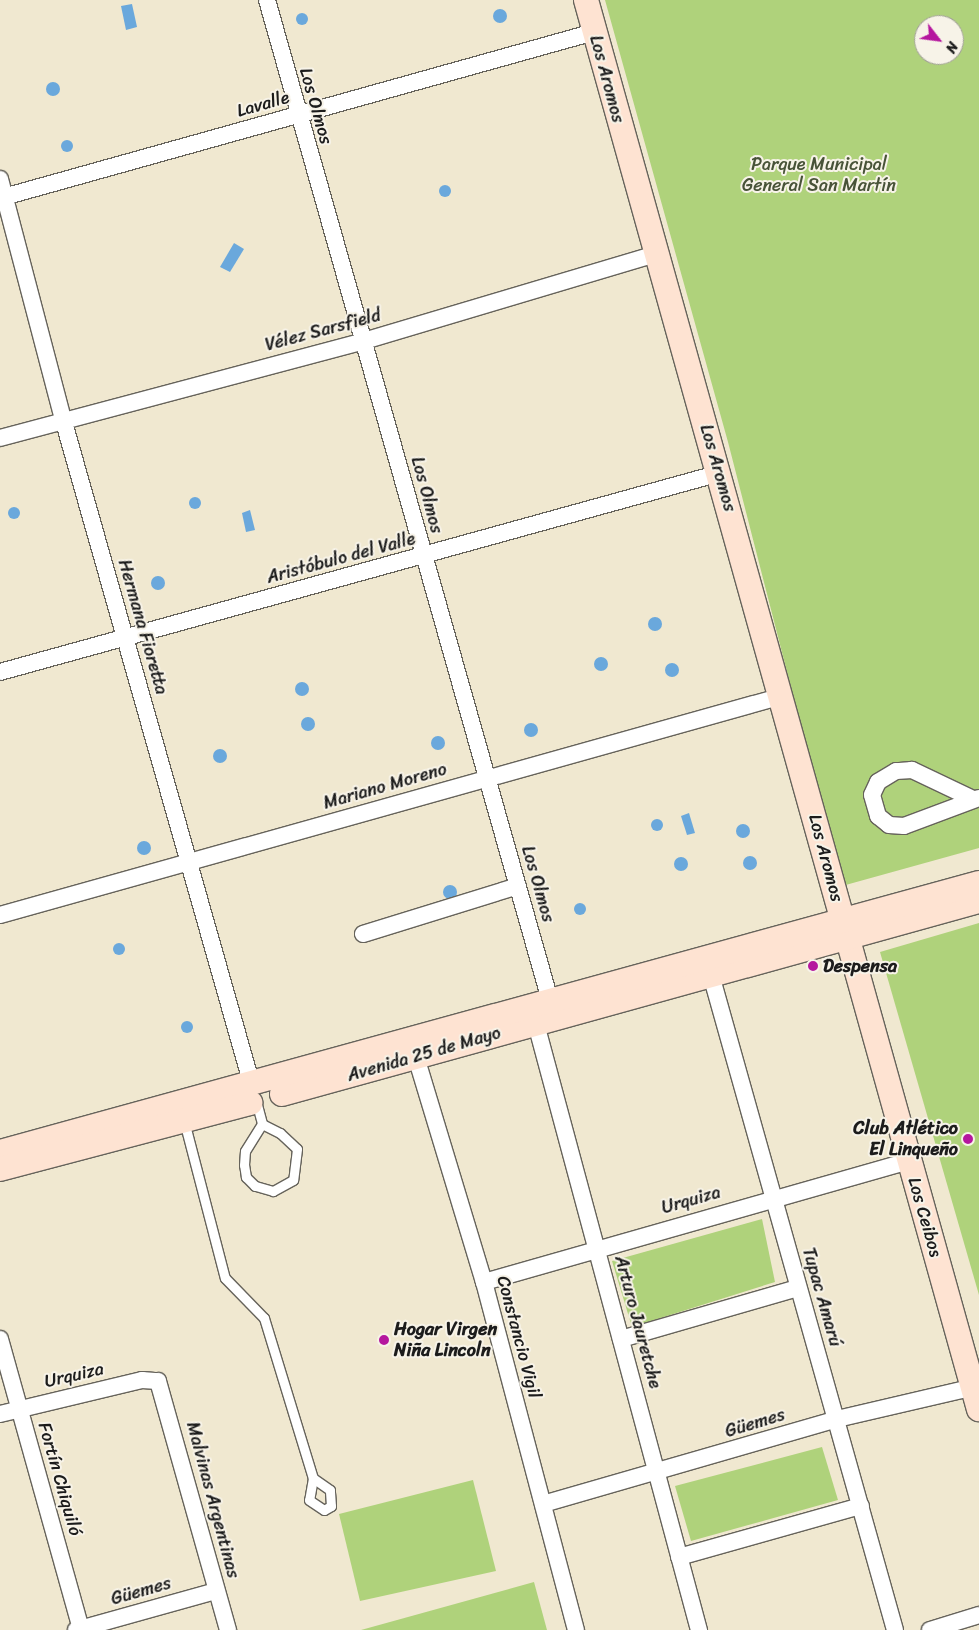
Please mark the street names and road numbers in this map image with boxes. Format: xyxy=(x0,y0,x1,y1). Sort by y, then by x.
street label: Los Aromos xyxy=(585,33,629,125)
street label: Los Olmos xyxy=(295,66,337,146)
street label: Lavalle xyxy=(234,86,292,122)
street label: Vélez Sarsfield xyxy=(263,304,383,356)
street label: Los Aromos xyxy=(695,422,741,514)
street label: Los Olmos xyxy=(407,455,447,535)
street label: Aristóbulo del Valle xyxy=(264,528,418,588)
street label: Hermana Fioretta xyxy=(113,557,173,697)
street label: Mariano Moreno xyxy=(321,758,449,814)
street label: Los Aromos xyxy=(804,812,848,904)
street label: Los Olmos xyxy=(517,844,559,924)
street label: Avenida 25 de Mayo xyxy=(345,1022,503,1086)
street label: Los Ceibos xyxy=(903,1174,947,1260)
street label: Urquiza xyxy=(659,1181,723,1219)
street label: Tupac Amarú xyxy=(798,1245,846,1349)
street label: Arturo Jauretche xyxy=(610,1253,666,1391)
street label: Constancio Vigil xyxy=(492,1273,546,1401)
street label: Urquiza xyxy=(42,1358,106,1392)
street label: Güemes xyxy=(722,1404,788,1442)
street label: Fortín Chiquiló xyxy=(34,1420,86,1538)
street label: Malvinas Argentinas xyxy=(182,1420,244,1580)
street label: Güemes xyxy=(108,1572,174,1610)

